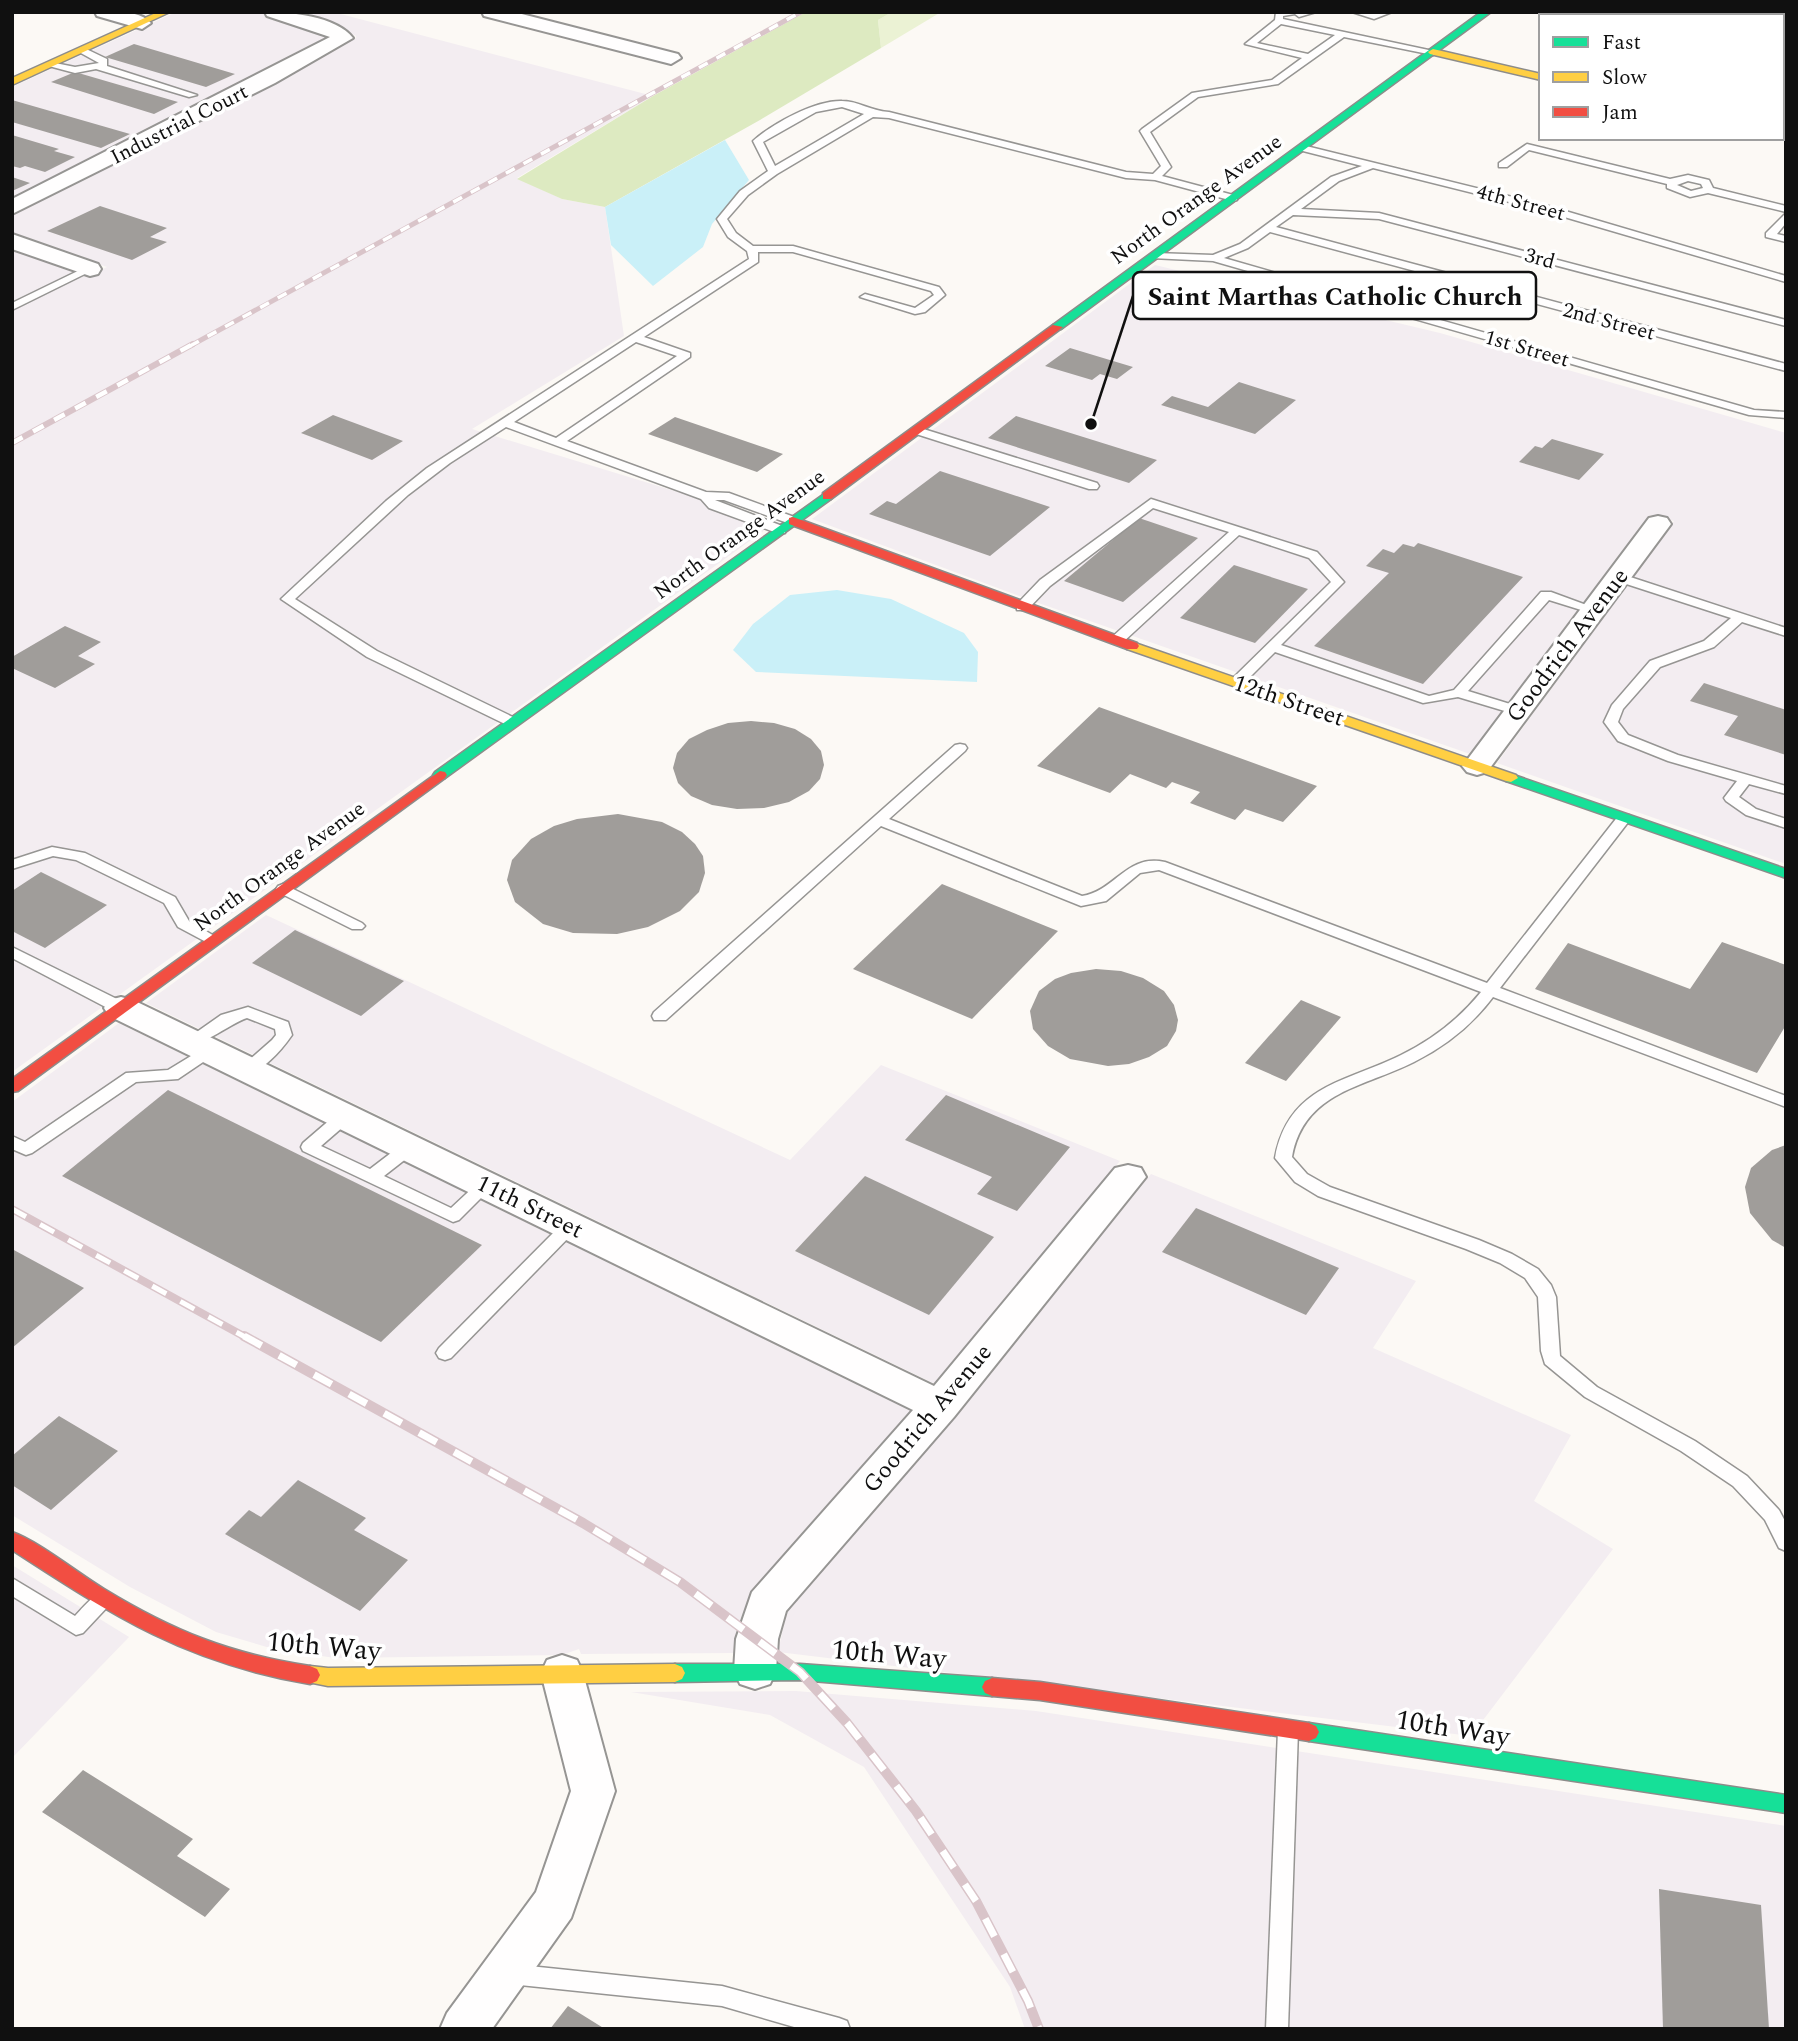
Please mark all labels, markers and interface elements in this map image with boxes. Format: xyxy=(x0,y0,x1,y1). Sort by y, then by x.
legend xyxy=(1539,14,1784,140)
text: Fast xyxy=(1602,27,1641,59)
text: Slow xyxy=(1602,62,1648,94)
street label: Industrial Court xyxy=(105,76,254,173)
text: Jam xyxy=(1602,97,1638,129)
street label: North Orange Avenue xyxy=(1104,127,1289,273)
street label: 4th Street xyxy=(1473,176,1569,230)
street label: 3rd xyxy=(1521,240,1559,278)
callout: Saint Marthas Catholic Church xyxy=(1133,272,1536,319)
text: Saint Marthas Catholic Church xyxy=(1147,277,1523,317)
street label: 2nd Street xyxy=(1559,294,1659,350)
street label: 1st Street xyxy=(1480,322,1573,376)
street label: North Orange Avenue xyxy=(647,462,832,608)
street label: Goodrich Avenue xyxy=(1498,561,1638,731)
street label: 12th Street xyxy=(1228,665,1349,737)
street label: North Orange Avenue xyxy=(187,794,372,940)
street label: 11th Street xyxy=(470,1165,589,1248)
street label: Goodrich Avenue xyxy=(854,1336,1001,1501)
street label: 10th Way xyxy=(265,1620,385,1673)
street label: 10th Way xyxy=(830,1628,950,1681)
street label: 10th Way xyxy=(1393,1698,1515,1759)

